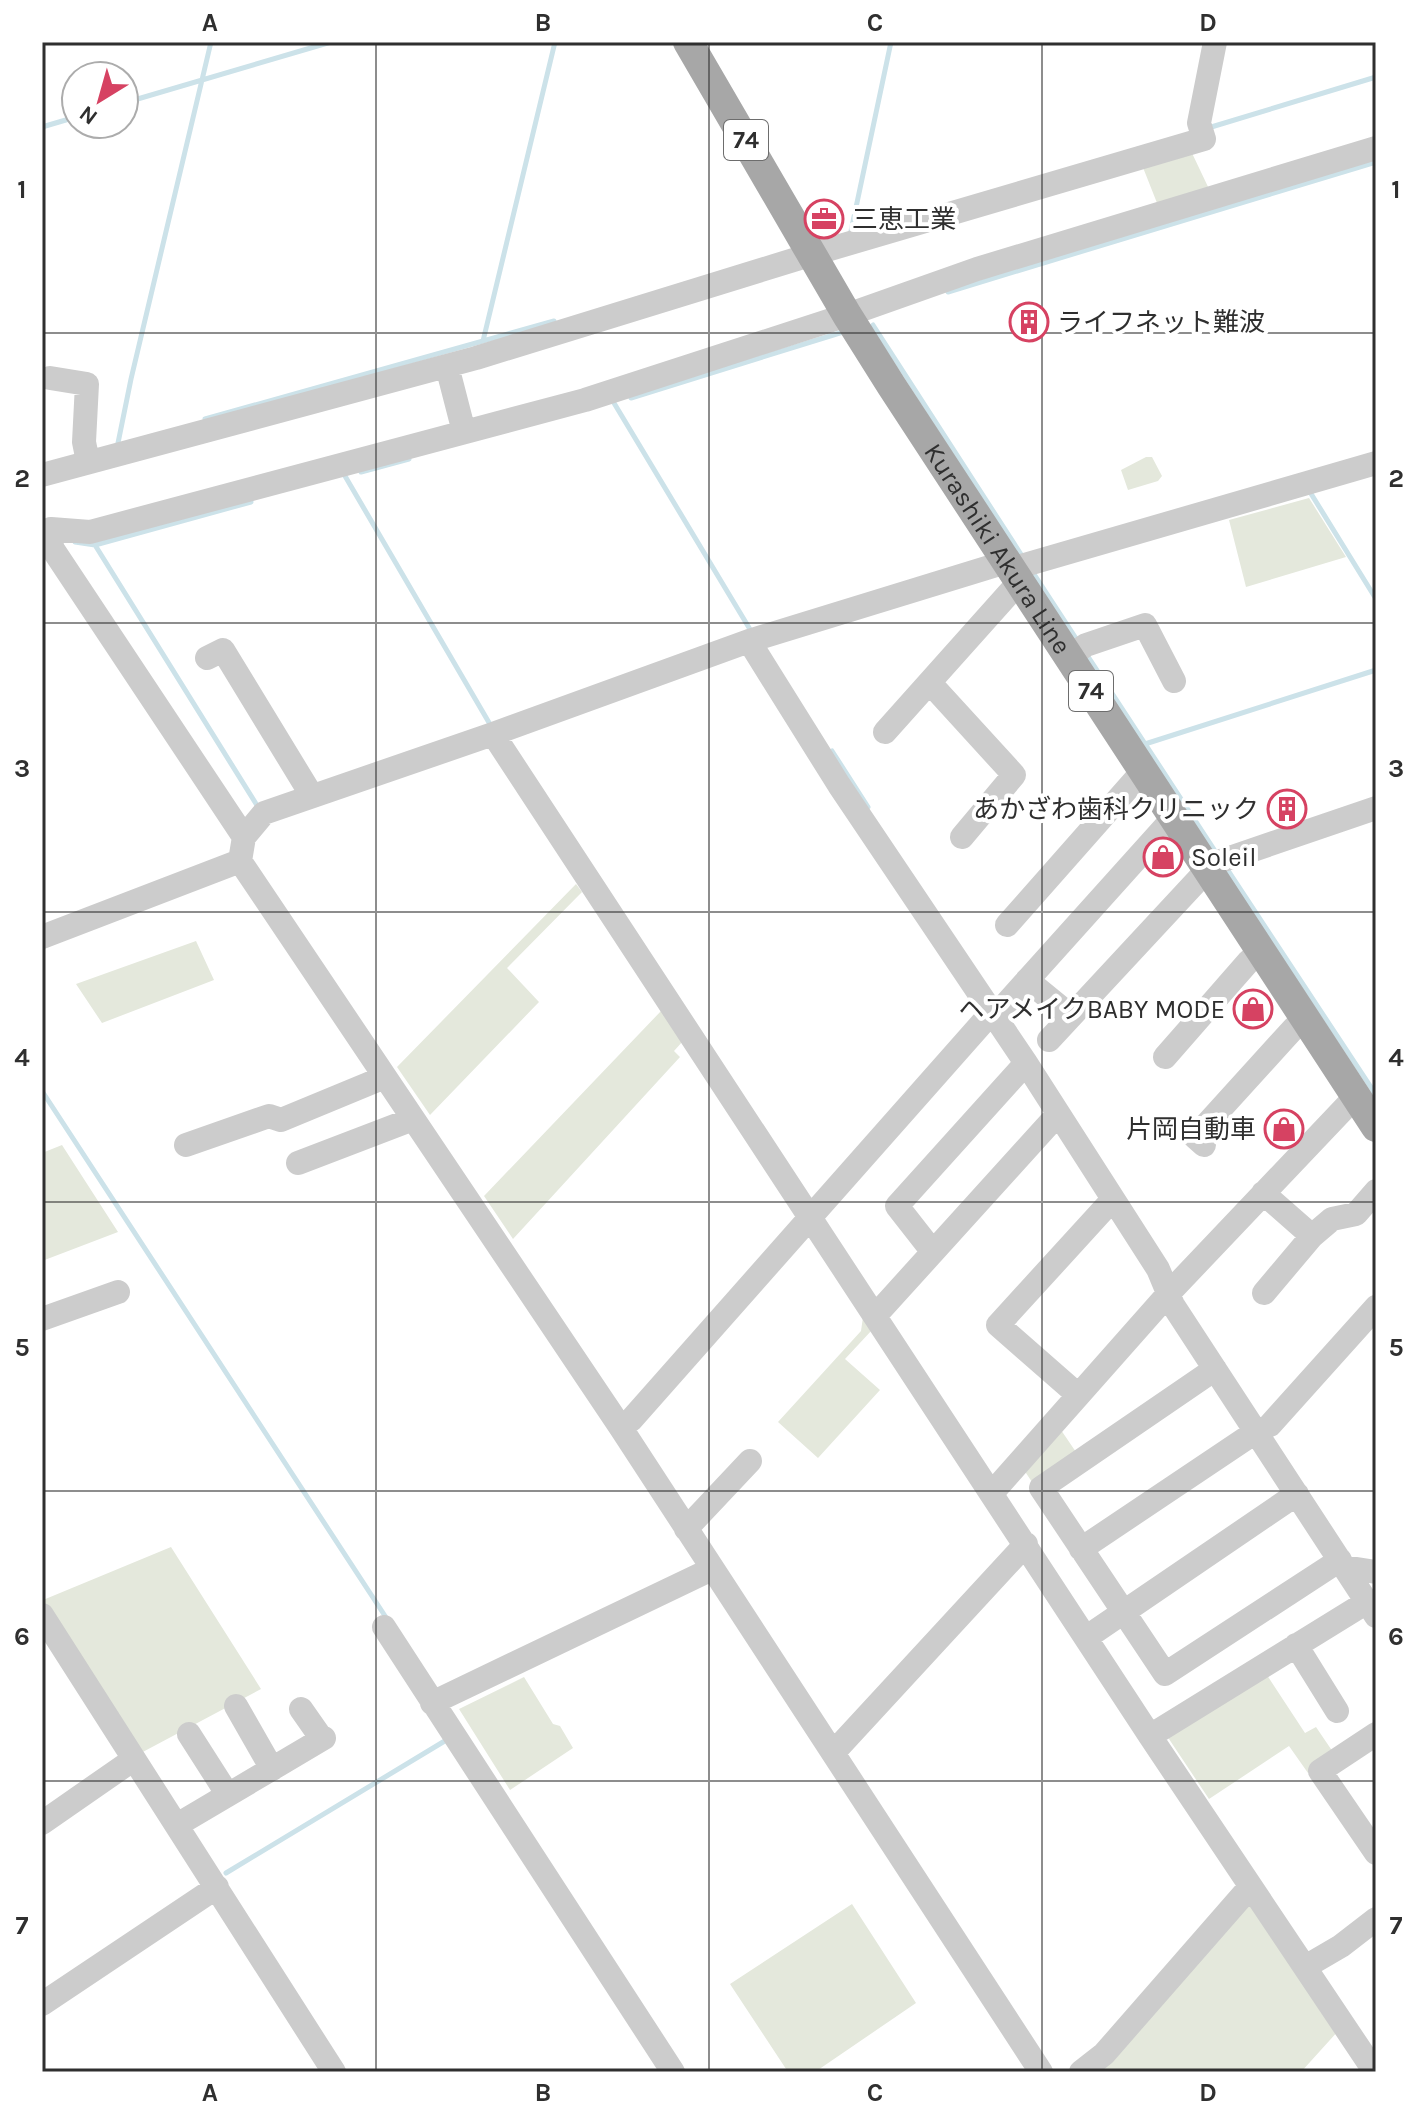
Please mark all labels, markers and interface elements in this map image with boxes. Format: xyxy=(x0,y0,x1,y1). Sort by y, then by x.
text: A xyxy=(202,7,218,38)
text: B xyxy=(535,7,551,38)
text: C xyxy=(867,7,883,38)
text: D xyxy=(1199,7,1217,38)
north arrow xyxy=(60,60,140,140)
text: N xyxy=(74,100,103,130)
road number: 74 xyxy=(724,120,768,160)
text: 1 xyxy=(17,174,27,205)
text: 1 xyxy=(1391,174,1401,205)
office icon: 三恵工業 xyxy=(803,198,845,240)
place label: 三恵工業 xyxy=(852,204,956,235)
building icon: ライフネット難波 xyxy=(1008,301,1050,343)
place label: ライフネット難波 xyxy=(1057,307,1265,338)
street label: Kurashiki Akura Line xyxy=(917,438,1078,660)
text: 2 xyxy=(14,463,30,494)
text: 2 xyxy=(1388,463,1404,494)
road number: 74 xyxy=(1069,671,1113,711)
text: 3 xyxy=(14,753,30,784)
text: 3 xyxy=(1388,753,1404,784)
building icon: あかざわ歯科クリニック xyxy=(1266,788,1308,830)
place label: あかざわ歯科クリニック xyxy=(973,794,1259,825)
shop icon: Soleil xyxy=(1142,836,1184,878)
place label: Soleil xyxy=(1191,842,1257,873)
shop icon: ヘアメイクBABY MODE xyxy=(1232,988,1274,1030)
place label: ヘアメイクBABY MODE xyxy=(959,994,1225,1025)
text: 4 xyxy=(14,1042,30,1073)
text: 4 xyxy=(1388,1042,1404,1073)
shop icon: 片岡自動車 xyxy=(1263,1108,1305,1150)
place label: 片岡自動車 xyxy=(1126,1114,1256,1145)
text: 5 xyxy=(14,1332,30,1363)
text: 5 xyxy=(1388,1332,1404,1363)
text: 6 xyxy=(14,1621,30,1652)
text: 6 xyxy=(1388,1621,1404,1652)
text: 7 xyxy=(16,1910,29,1941)
text: 7 xyxy=(1390,1910,1403,1941)
text: A xyxy=(202,2077,218,2108)
text: B xyxy=(535,2077,551,2108)
text: C xyxy=(867,2077,883,2108)
text: D xyxy=(1199,2077,1217,2108)

